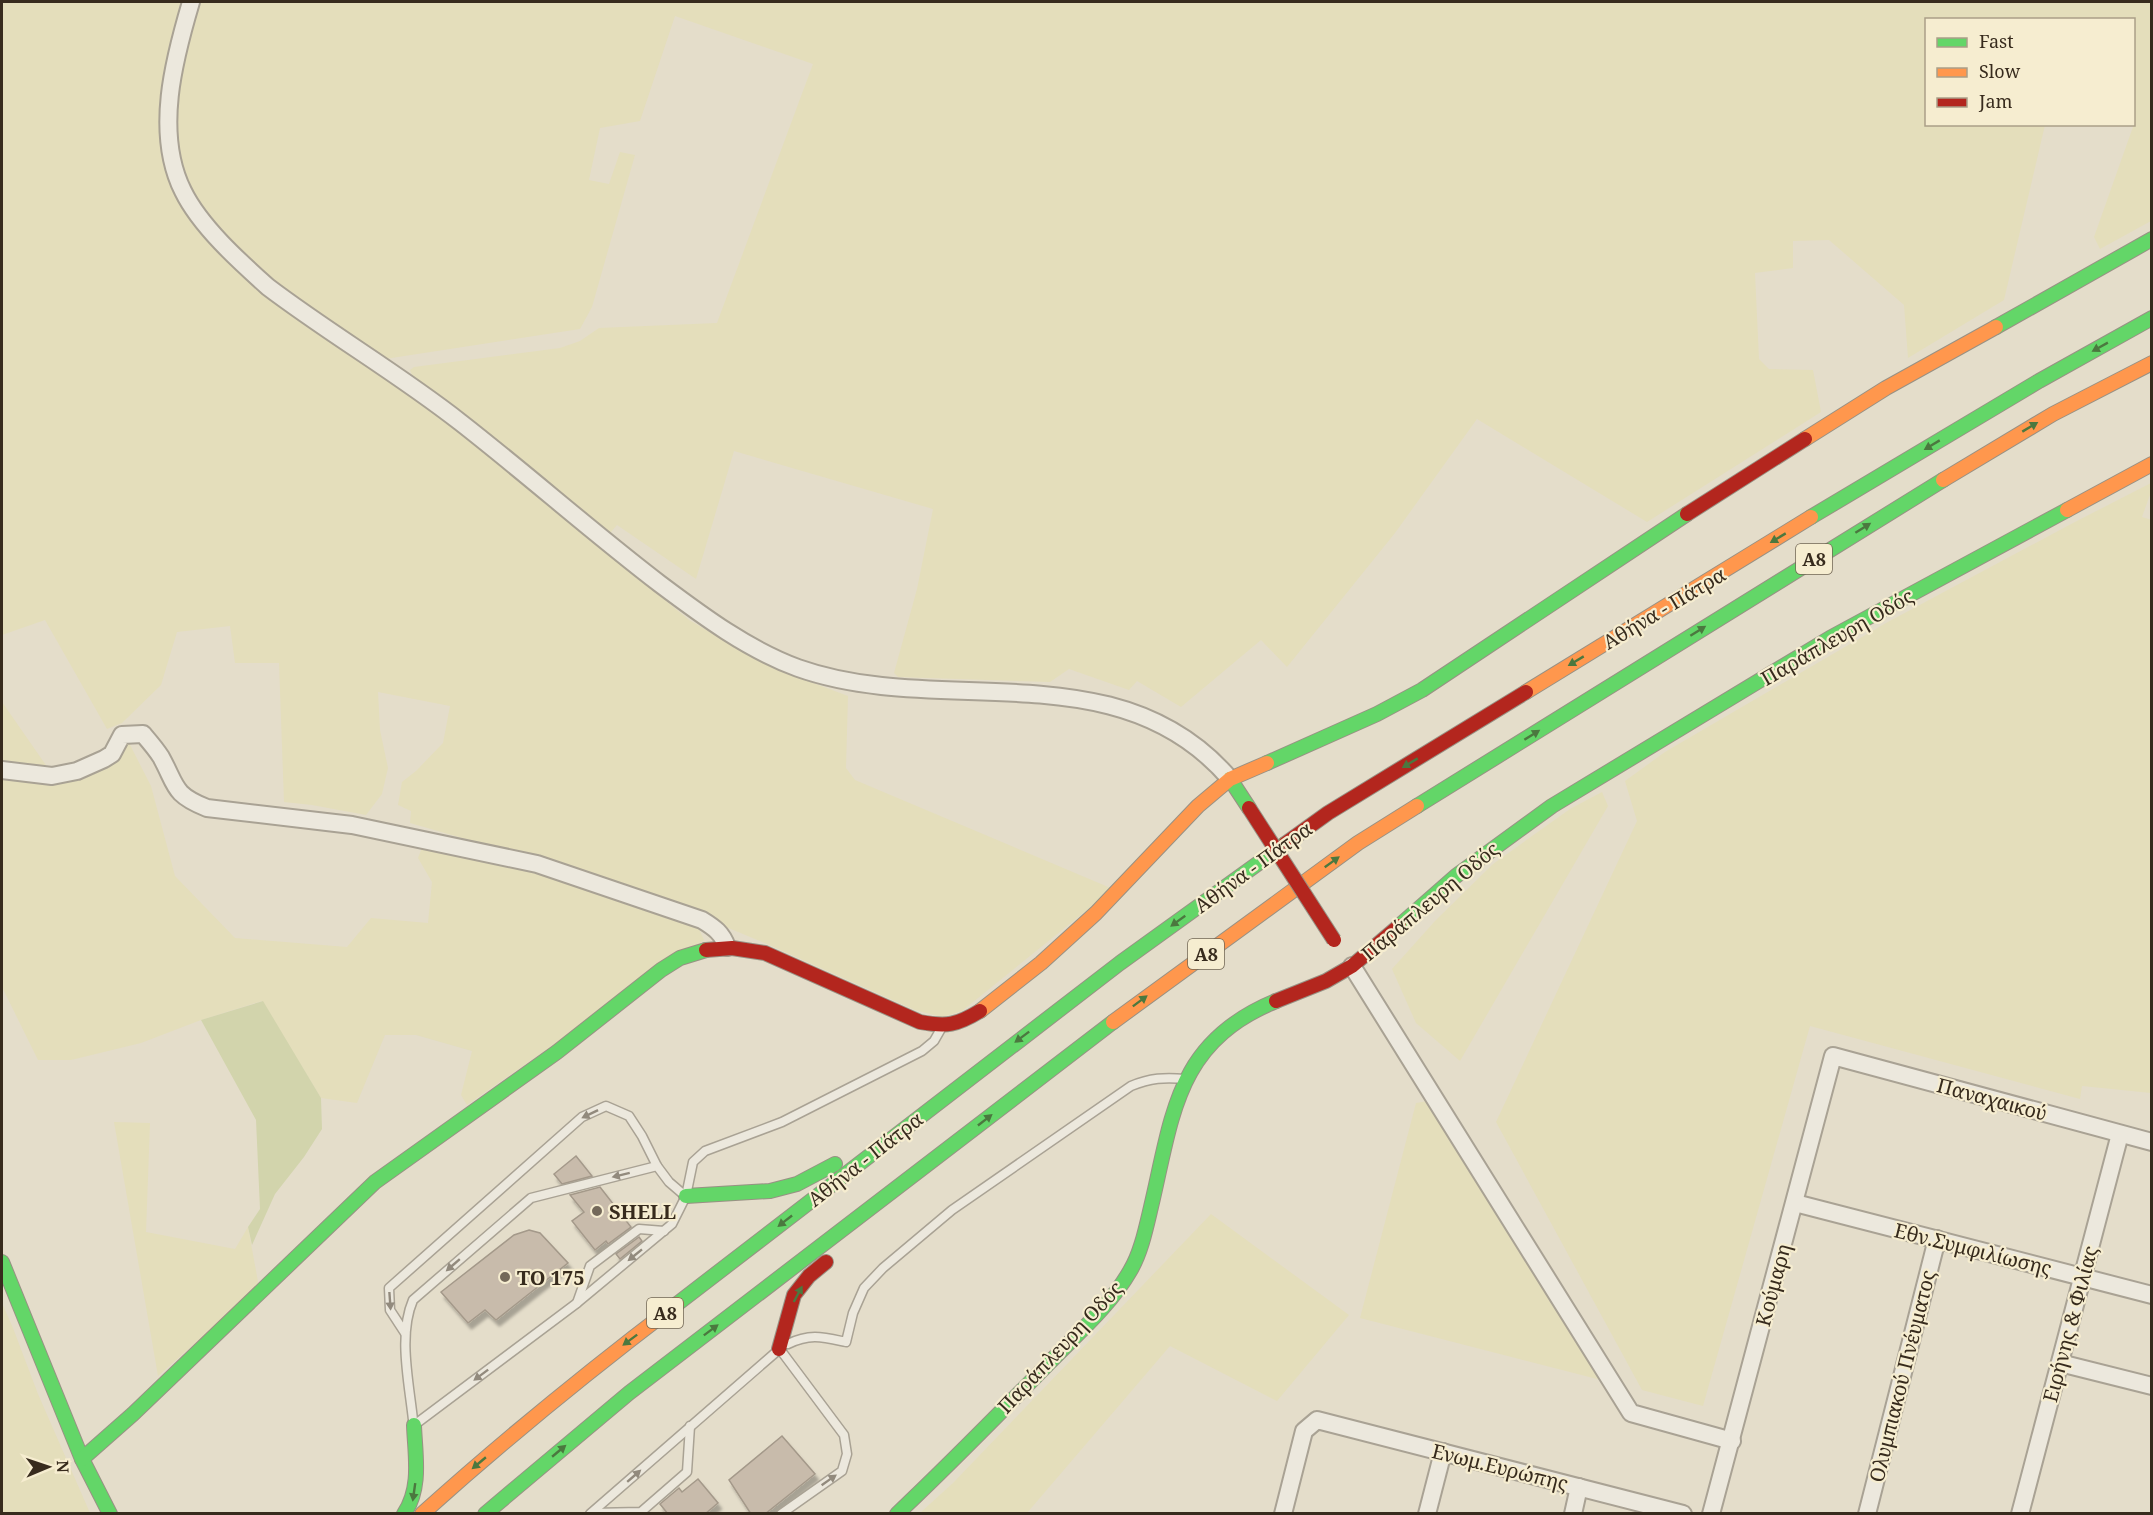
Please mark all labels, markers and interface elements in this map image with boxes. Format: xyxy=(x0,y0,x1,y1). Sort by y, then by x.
legend xyxy=(1925,18,2135,126)
text: Fast xyxy=(1979,29,2014,53)
text: Slow xyxy=(1979,59,2021,83)
text: Jam xyxy=(1978,89,2013,113)
one-way arrow xyxy=(2092,342,2109,352)
one-way arrow xyxy=(2022,422,2038,433)
one-way arrow xyxy=(1923,440,1940,450)
one-way arrow xyxy=(1855,523,1871,534)
one-way arrow xyxy=(1770,532,1786,543)
road number: Α8 xyxy=(1796,544,1832,574)
street label: Αθήνα - Πάτρα xyxy=(1597,560,1731,655)
street label: Παράπλευρη Οδός xyxy=(1756,582,1918,692)
one-way arrow xyxy=(1690,626,1706,637)
one-way arrow xyxy=(1568,656,1584,667)
one-way arrow xyxy=(1524,729,1541,740)
one-way arrow xyxy=(1401,758,1418,768)
street label: Αθήνα - Πάτρα xyxy=(1189,815,1317,919)
street label: Παράπλευρη Οδός xyxy=(1355,835,1505,967)
one-way arrow xyxy=(1323,856,1339,868)
one-way arrow xyxy=(1171,915,1187,927)
road number: Α8 xyxy=(1188,939,1224,969)
one-way arrow xyxy=(1132,995,1148,1008)
one-way arrow xyxy=(1014,1031,1030,1044)
street label: Παναχαικού xyxy=(1934,1071,2050,1127)
street label: Αθήνα - Πάτρα xyxy=(802,1105,928,1213)
one-way arrow xyxy=(581,1108,599,1118)
one-way arrow xyxy=(977,1113,993,1126)
one-way arrow xyxy=(611,1171,630,1181)
place label: SHELL xyxy=(609,1198,676,1225)
marker: SHELL xyxy=(590,1204,604,1218)
one-way arrow xyxy=(777,1214,793,1227)
street label: Εθν.Συμφιλίωσης xyxy=(1892,1216,2054,1282)
street label: Κούμαρη xyxy=(1749,1241,1797,1329)
street label: Ειρήνης & Φιλίας xyxy=(2036,1243,2104,1405)
one-way arrow xyxy=(627,1249,643,1262)
one-way arrow xyxy=(446,1258,461,1271)
place label: TO 175 xyxy=(517,1264,585,1291)
street label: Ολυμπιακού Πνέυματος xyxy=(1863,1267,1941,1485)
marker: TO 175 xyxy=(498,1270,512,1284)
street label: Παράπλευρη Οδός xyxy=(991,1275,1129,1419)
one-way arrow xyxy=(793,1285,802,1302)
one-way arrow xyxy=(385,1291,395,1310)
road number: Α8 xyxy=(647,1298,683,1328)
one-way arrow xyxy=(703,1324,719,1336)
one-way arrow xyxy=(622,1333,638,1346)
one-way arrow xyxy=(473,1368,488,1380)
north arrow xyxy=(18,1437,78,1497)
street label: Ενωμ.Ευρώπης xyxy=(1429,1437,1571,1497)
one-way arrow xyxy=(551,1445,567,1458)
one-way arrow xyxy=(471,1456,487,1469)
text: N xyxy=(52,1460,74,1474)
one-way arrow xyxy=(626,1469,642,1482)
one-way arrow xyxy=(821,1474,837,1486)
one-way arrow xyxy=(410,1482,419,1501)

